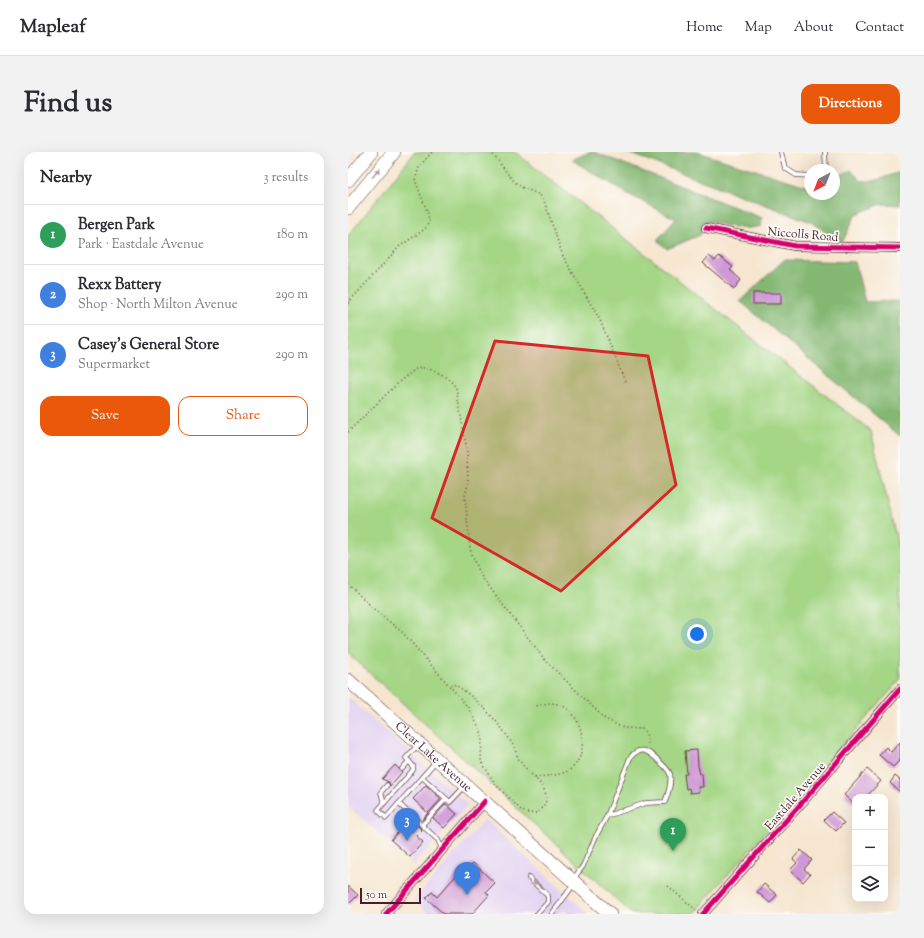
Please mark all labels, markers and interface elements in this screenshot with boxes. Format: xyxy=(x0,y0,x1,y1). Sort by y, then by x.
text: Mapleaf xyxy=(20,14,86,41)
text: Home xyxy=(686,18,723,38)
text: Map xyxy=(745,18,772,38)
text: About xyxy=(794,18,833,38)
text: Contact xyxy=(855,18,904,38)
text: Find us xyxy=(24,84,112,124)
button: Directions xyxy=(801,84,900,124)
north arrow xyxy=(804,164,840,200)
text: Nearby xyxy=(40,166,92,190)
one-way arrow xyxy=(371,168,380,179)
text: 3 results xyxy=(263,169,308,187)
text: Bergen Park xyxy=(78,215,155,236)
street label: Niccolls Road xyxy=(767,223,839,247)
text: 1 xyxy=(51,226,55,244)
text: 180 m xyxy=(277,226,308,244)
text: Park · Eastdale Avenue xyxy=(78,236,204,254)
text: Rexx Battery xyxy=(78,275,161,296)
text: 2 xyxy=(50,286,56,304)
text: 290 m xyxy=(275,286,308,304)
text: Shop · North Milton Avenue xyxy=(78,296,238,314)
text: Casey's General Store xyxy=(78,335,219,356)
text: 3 xyxy=(50,346,56,364)
text: 290 m xyxy=(275,346,308,364)
text: Supermarket xyxy=(78,356,150,374)
button: Save xyxy=(40,396,170,436)
button: Share xyxy=(178,396,308,436)
your location xyxy=(687,624,707,644)
street label: Clear Lake Avenue xyxy=(390,718,476,797)
street label: Eastdale Avenue xyxy=(761,758,831,835)
map controls xyxy=(852,794,888,902)
button: + xyxy=(852,794,888,830)
pin: 3 xyxy=(394,808,420,841)
pin: 1 xyxy=(660,818,686,851)
button: − xyxy=(852,830,888,866)
pin: 2 xyxy=(454,862,480,895)
button: layers xyxy=(852,866,888,902)
one-way arrow xyxy=(532,880,542,889)
scale bar xyxy=(360,886,421,905)
text: 50 m xyxy=(366,887,387,903)

